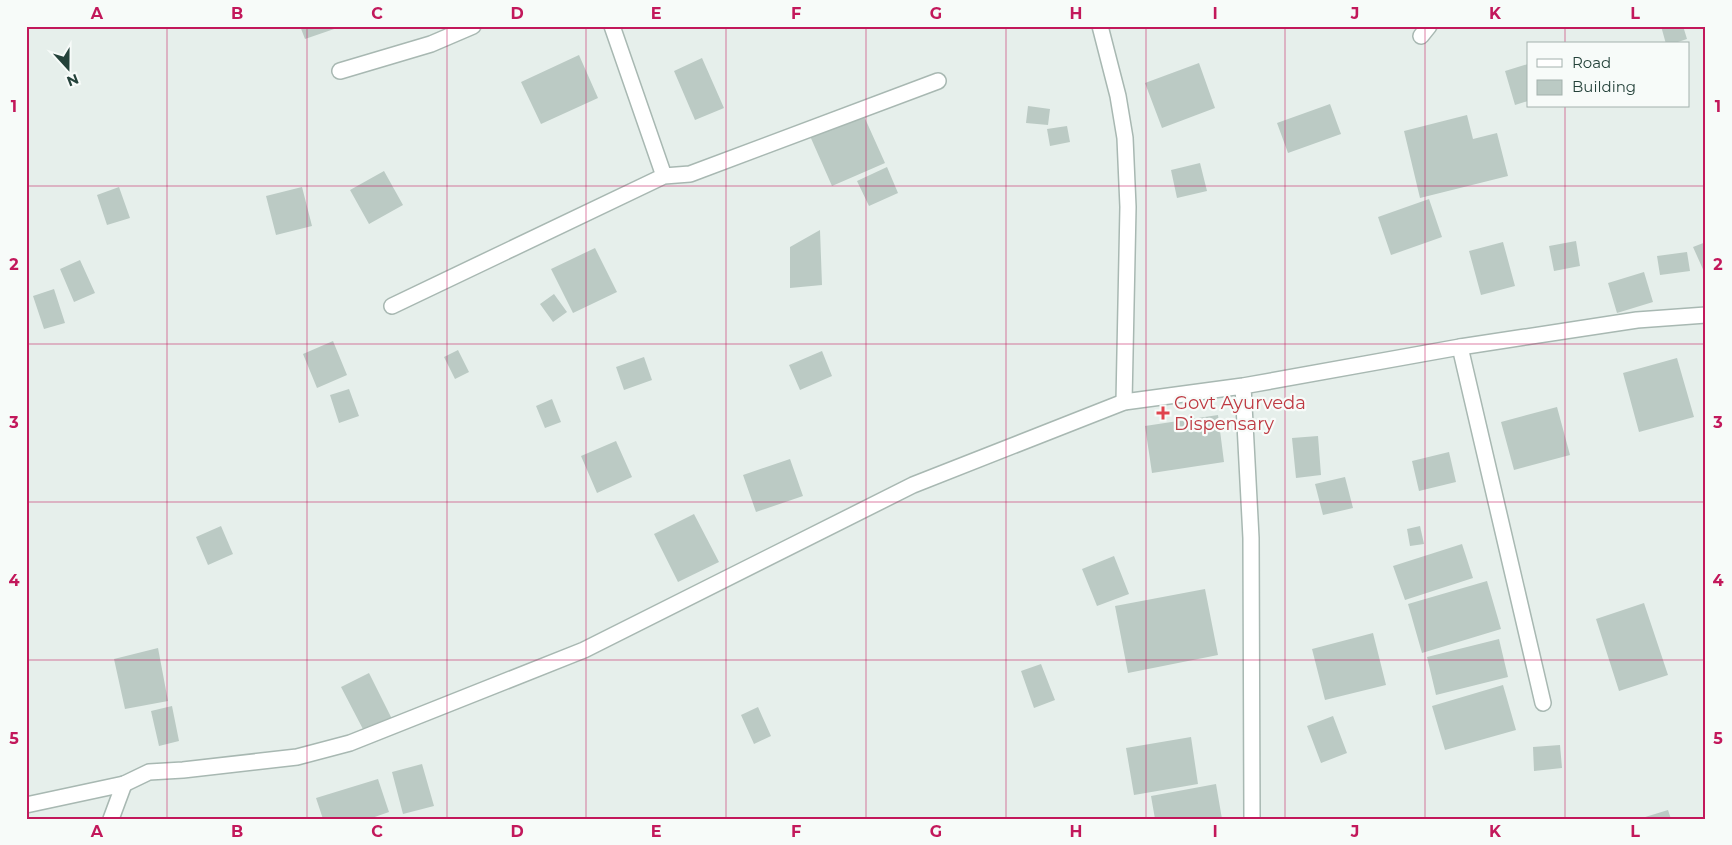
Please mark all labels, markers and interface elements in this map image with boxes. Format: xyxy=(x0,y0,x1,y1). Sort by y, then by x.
text: A xyxy=(90,4,104,23)
text: B xyxy=(231,4,243,23)
text: C xyxy=(371,4,383,23)
text: D xyxy=(510,4,524,23)
text: E xyxy=(651,4,661,23)
text: F xyxy=(791,4,801,23)
text: G xyxy=(930,4,942,23)
text: H xyxy=(1070,4,1082,23)
text: I xyxy=(1212,4,1218,23)
text: J xyxy=(1350,4,1359,23)
text: K xyxy=(1489,4,1502,23)
text: L xyxy=(1630,4,1640,23)
north arrow xyxy=(42,42,92,92)
legend xyxy=(1527,42,1690,108)
text: Road xyxy=(1572,53,1611,72)
text: N xyxy=(64,70,81,91)
text: Building xyxy=(1572,77,1636,96)
text: 1 xyxy=(11,97,17,116)
text: 1 xyxy=(1715,97,1721,116)
text: 2 xyxy=(9,255,19,274)
text: 2 xyxy=(1713,255,1723,274)
place label: Govt Ayurveda Dispensary xyxy=(1174,392,1306,435)
marker: Govt Ayurveda Dispensary xyxy=(1156,406,1170,420)
text: 3 xyxy=(8,413,19,432)
text: 3 xyxy=(1712,413,1723,432)
text: 4 xyxy=(8,571,20,590)
text: 4 xyxy=(1712,571,1724,590)
text: 5 xyxy=(9,729,19,748)
text: 5 xyxy=(1713,729,1723,748)
text: A xyxy=(90,822,104,841)
text: B xyxy=(231,822,243,841)
text: C xyxy=(371,822,383,841)
text: D xyxy=(510,822,524,841)
text: E xyxy=(651,822,661,841)
text: F xyxy=(791,822,801,841)
text: G xyxy=(930,822,942,841)
text: H xyxy=(1070,822,1082,841)
text: I xyxy=(1212,822,1218,841)
text: J xyxy=(1350,822,1359,841)
text: K xyxy=(1489,822,1502,841)
text: L xyxy=(1630,822,1640,841)

